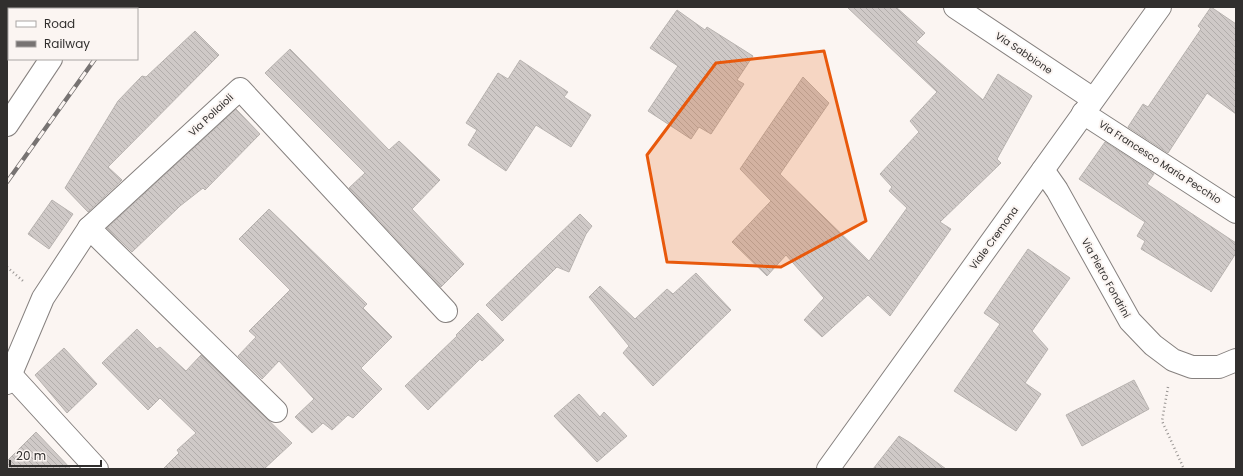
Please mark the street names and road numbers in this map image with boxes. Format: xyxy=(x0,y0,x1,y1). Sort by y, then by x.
street label: Via Sabbione xyxy=(992,28,1056,78)
street label: Via Pollaioli xyxy=(185,90,237,140)
street label: Via Francesco Maria Pecchio xyxy=(1096,117,1224,207)
street label: Viale Cremona xyxy=(966,203,1022,273)
street label: Via Pietro Fondrini xyxy=(1078,235,1134,321)

